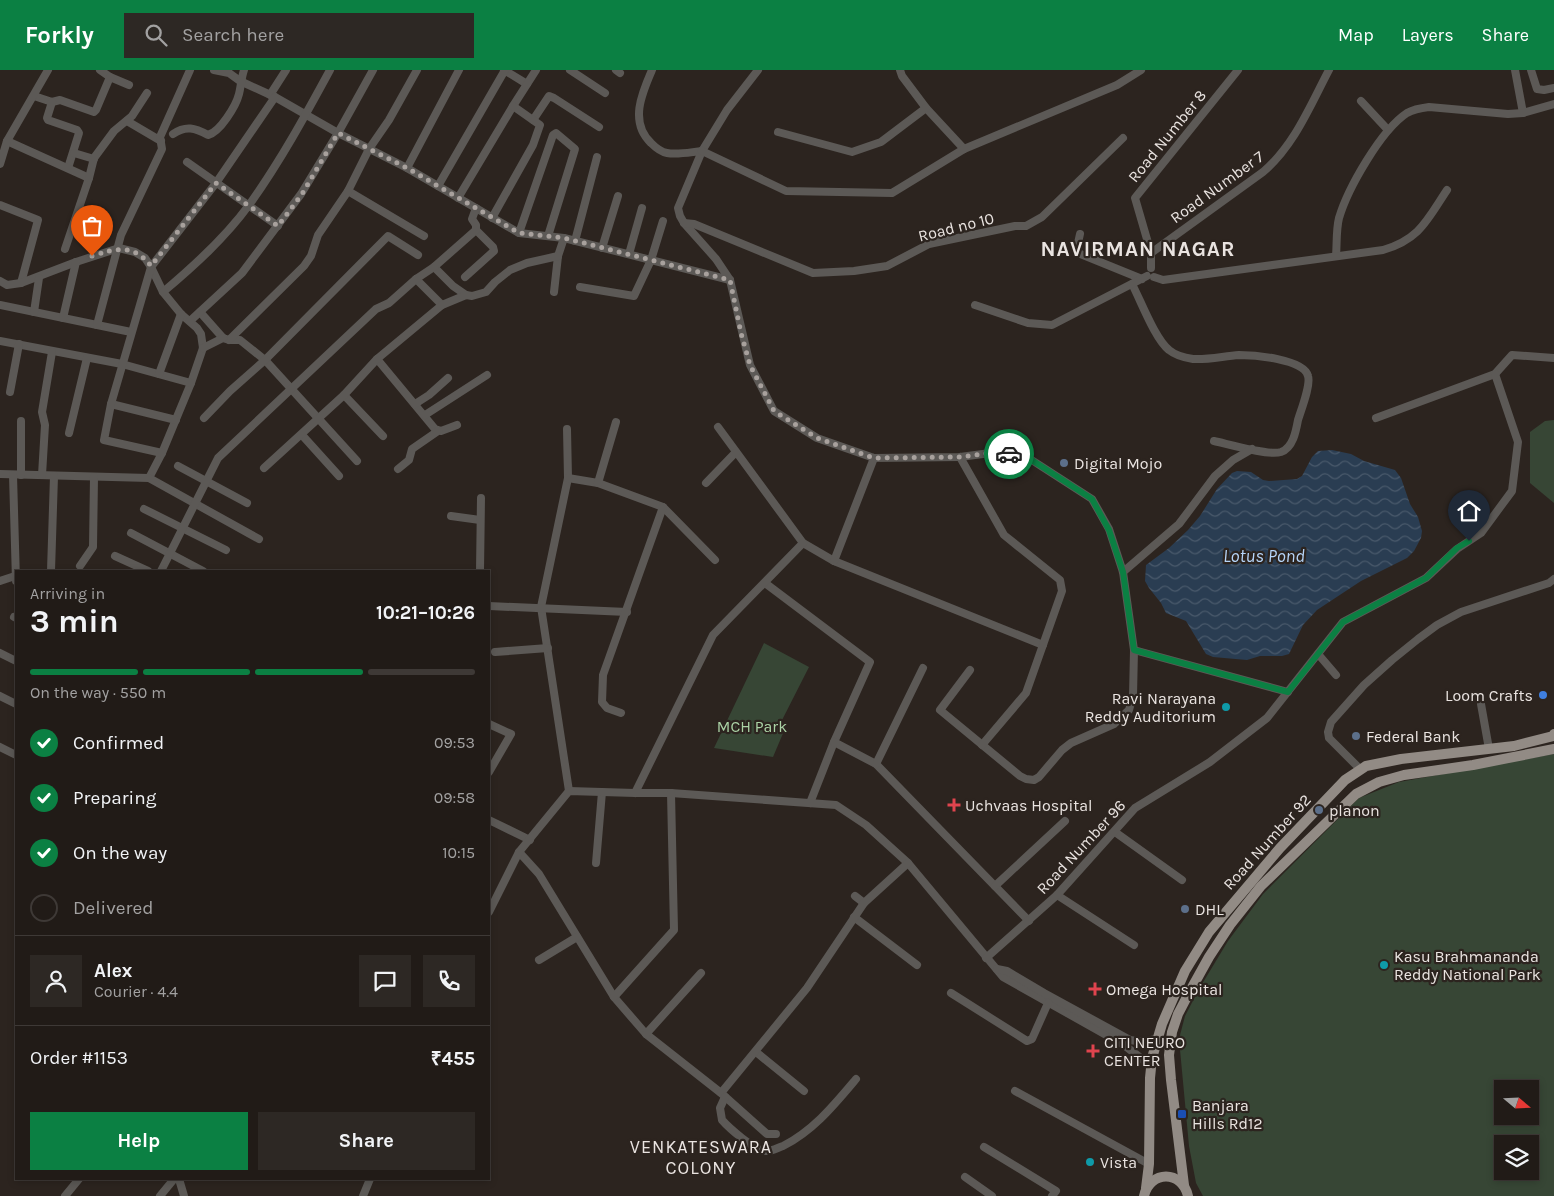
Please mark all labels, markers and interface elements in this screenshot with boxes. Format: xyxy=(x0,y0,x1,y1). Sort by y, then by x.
search box xyxy=(124,13,474,58)
text: Forkly xyxy=(25,21,94,49)
icon: search xyxy=(142,21,170,49)
text: Search here xyxy=(182,24,284,46)
text: Map xyxy=(1338,24,1374,46)
text: Layers xyxy=(1402,24,1454,46)
text: Share xyxy=(1482,24,1529,46)
street label: Road Number 8 xyxy=(1124,86,1210,186)
street label: Road Number 7 xyxy=(1167,146,1268,227)
pin xyxy=(71,205,113,256)
street label: Road no 10 xyxy=(916,208,996,246)
icon: bag xyxy=(78,212,106,240)
district label: NAVIRMAN NAGAR xyxy=(1040,237,1236,261)
courier xyxy=(984,429,1034,479)
icon: car xyxy=(995,440,1023,468)
place label: Digital Mojo xyxy=(1074,454,1162,473)
marker: Digital Mojo xyxy=(1058,457,1070,469)
pin xyxy=(1448,490,1490,541)
icon: home xyxy=(1455,497,1483,525)
water label: Lotus Pond xyxy=(1223,545,1305,567)
text: Arriving in xyxy=(30,584,105,603)
text: 10:21–10:26 xyxy=(376,602,475,624)
text: 3 min xyxy=(30,603,119,640)
text: On the way · 550 m xyxy=(30,683,166,702)
place label: Loom Crafts xyxy=(1445,686,1533,705)
place label: Ravi Narayana Reddy Auditorium xyxy=(1085,689,1216,726)
marker: Loom Crafts xyxy=(1537,689,1549,701)
marker: Ravi Narayana Reddy Auditorium xyxy=(1220,701,1232,713)
park label: MCH Park xyxy=(717,717,787,736)
place label: Federal Bank xyxy=(1366,727,1460,746)
icon: check xyxy=(30,729,58,757)
marker: Federal Bank xyxy=(1350,730,1362,742)
text: Confirmed xyxy=(73,732,164,754)
text: 09:53 xyxy=(434,733,475,752)
icon: check xyxy=(30,784,58,812)
text: Preparing xyxy=(73,787,156,809)
text: 09:58 xyxy=(434,788,475,807)
street label: Road Number 92 xyxy=(1219,790,1315,894)
place label: Uchvaas Hospital xyxy=(965,796,1093,815)
street label: Road Number 96 xyxy=(1032,796,1130,898)
marker: Uchvaas Hospital xyxy=(947,798,961,812)
place label: planon xyxy=(1329,801,1380,820)
marker: planon xyxy=(1313,804,1325,816)
icon: check xyxy=(30,839,58,867)
text: On the way xyxy=(73,842,167,864)
text: 10:15 xyxy=(442,843,475,862)
text: Delivered xyxy=(73,897,153,919)
place label: DHL xyxy=(1195,900,1224,919)
marker: DHL xyxy=(1179,903,1191,915)
place label: Kasu Brahmananda Reddy National Park xyxy=(1394,947,1541,984)
button: person xyxy=(30,955,82,1007)
button: chat xyxy=(359,955,411,1007)
button: phone xyxy=(423,955,475,1007)
marker: Kasu Brahmananda Reddy National Park xyxy=(1378,959,1390,971)
text: Alex xyxy=(94,960,132,982)
place label: Omega Hospital xyxy=(1106,980,1222,999)
text: Courier · 4.4 xyxy=(94,982,178,1001)
marker: Omega Hospital xyxy=(1088,982,1102,996)
place label: CITI NEURO CENTER xyxy=(1104,1033,1185,1070)
marker: CITI NEURO CENTER xyxy=(1086,1044,1100,1058)
text: Order #1153 xyxy=(30,1047,128,1069)
text: ₹455 xyxy=(431,1048,475,1070)
north arrow xyxy=(1494,1080,1539,1125)
map controls xyxy=(1494,1080,1539,1180)
place label: Banjara Hills Rd12 xyxy=(1192,1096,1262,1133)
marker: Banjara Hills Rd12 xyxy=(1176,1108,1188,1120)
button: Help xyxy=(30,1112,248,1170)
button: Share xyxy=(258,1112,475,1170)
button: layers xyxy=(1494,1135,1539,1180)
district label: VENKATESWARA COLONY xyxy=(630,1136,772,1179)
place label: Vista xyxy=(1100,1153,1137,1172)
marker: Vista xyxy=(1084,1156,1096,1168)

